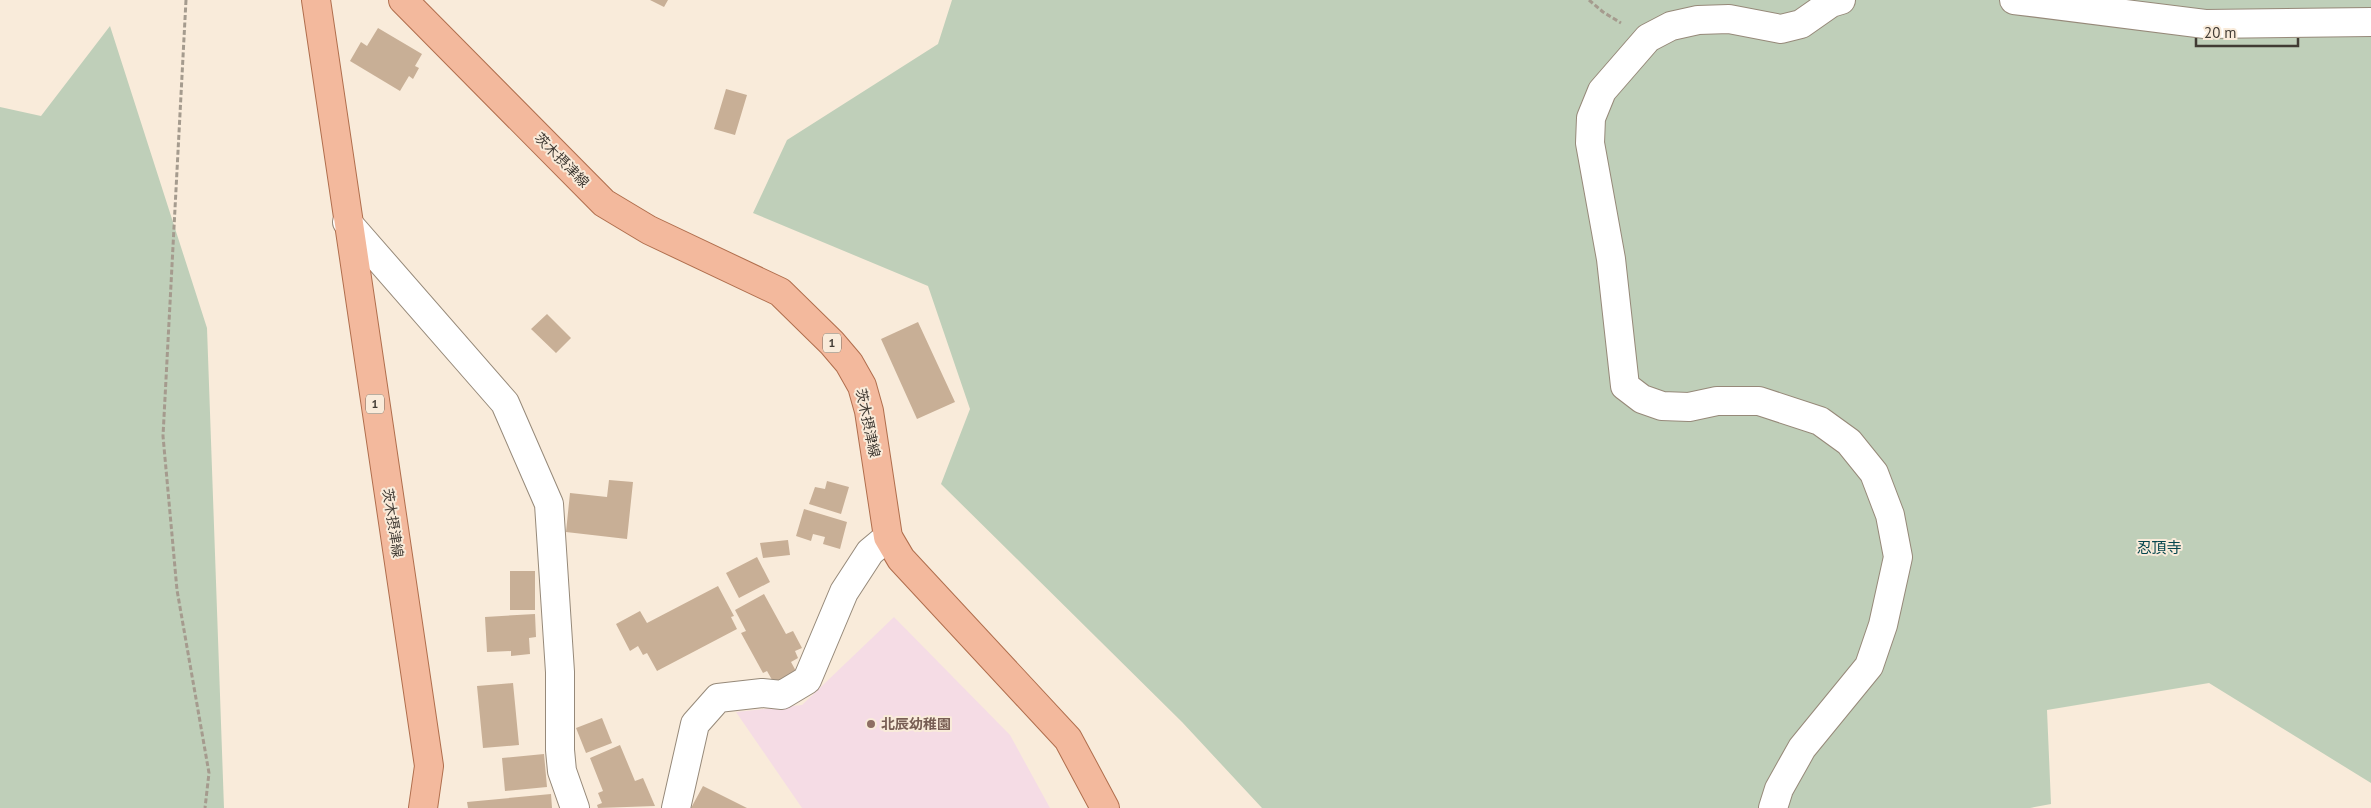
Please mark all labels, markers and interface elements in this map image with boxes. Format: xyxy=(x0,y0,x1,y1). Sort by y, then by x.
scale bar xyxy=(2196,15,2298,47)
text: 20 m xyxy=(2204,23,2237,42)
street label: 茨木摂津線 xyxy=(531,129,593,191)
road number: 1 xyxy=(823,333,841,352)
street label: 茨木摂津線 xyxy=(852,387,884,459)
road number: 1 xyxy=(366,394,384,414)
street label: 茨木摂津線 xyxy=(379,487,407,559)
district label: 忍頂寺 xyxy=(2136,538,2182,557)
place label: 北辰幼稚園 xyxy=(881,715,951,733)
marker: 北辰幼稚園 xyxy=(865,718,877,730)

